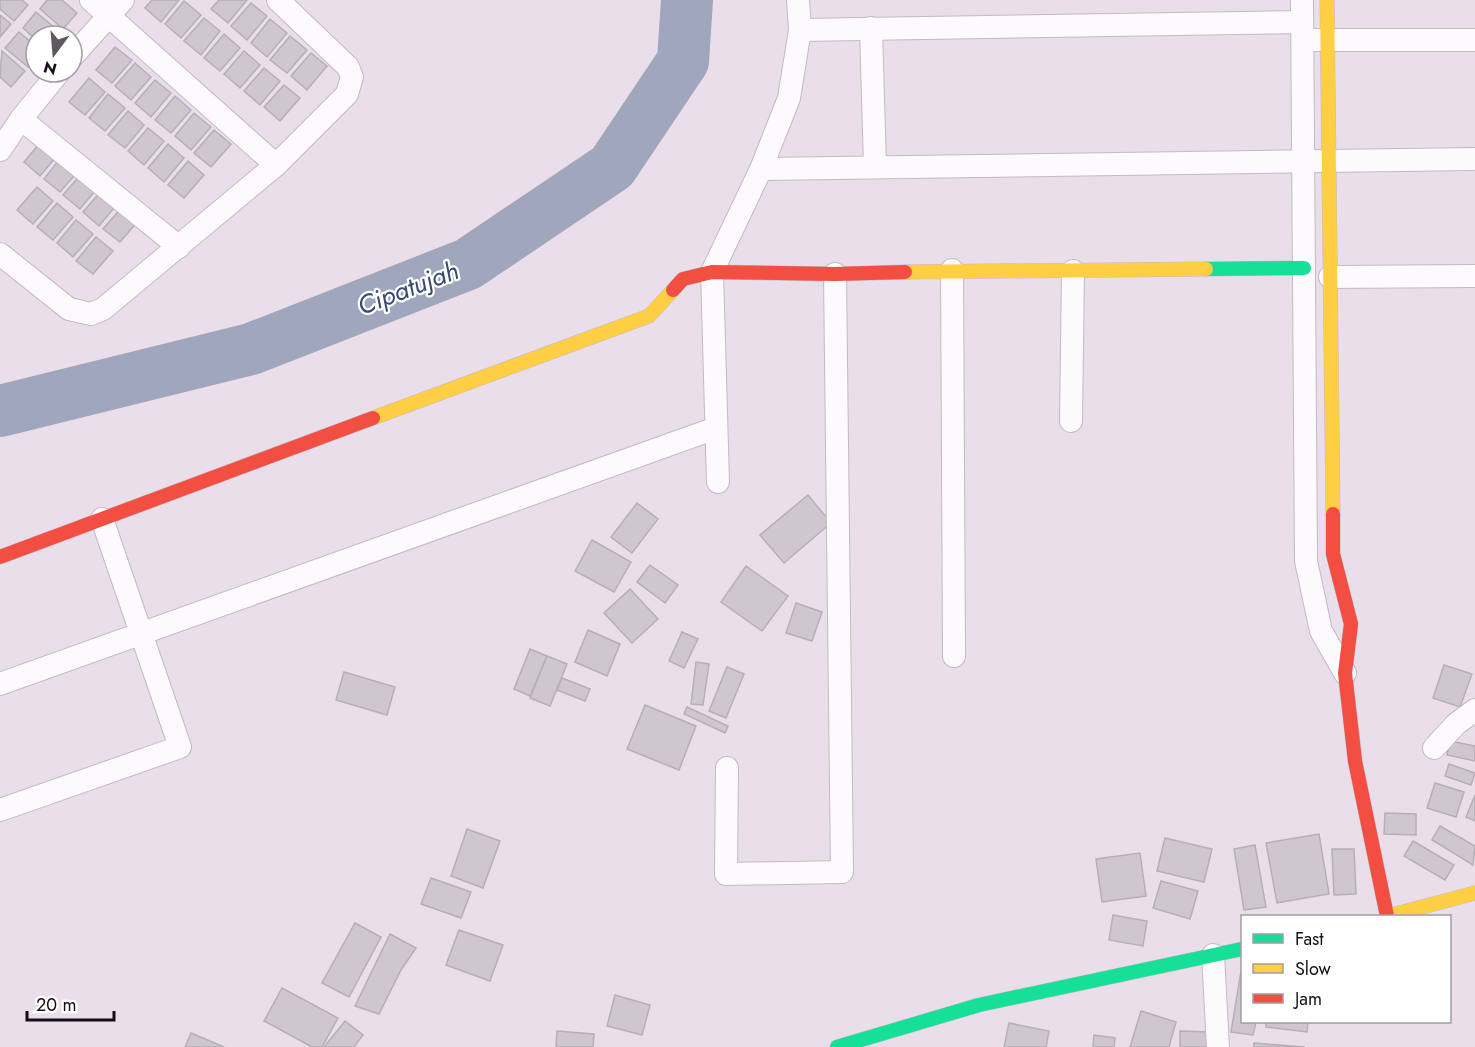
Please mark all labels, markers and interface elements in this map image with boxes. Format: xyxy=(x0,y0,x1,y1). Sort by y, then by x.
north arrow xyxy=(24,24,84,84)
text: N xyxy=(41,55,59,81)
water label: Cipatujah xyxy=(352,251,464,325)
legend xyxy=(1241,915,1451,1023)
text: Fast xyxy=(1295,926,1324,952)
text: Slow xyxy=(1295,956,1332,982)
scale bar xyxy=(27,984,114,1022)
text: Jam xyxy=(1293,986,1322,1012)
text: 20 m xyxy=(36,992,76,1018)

